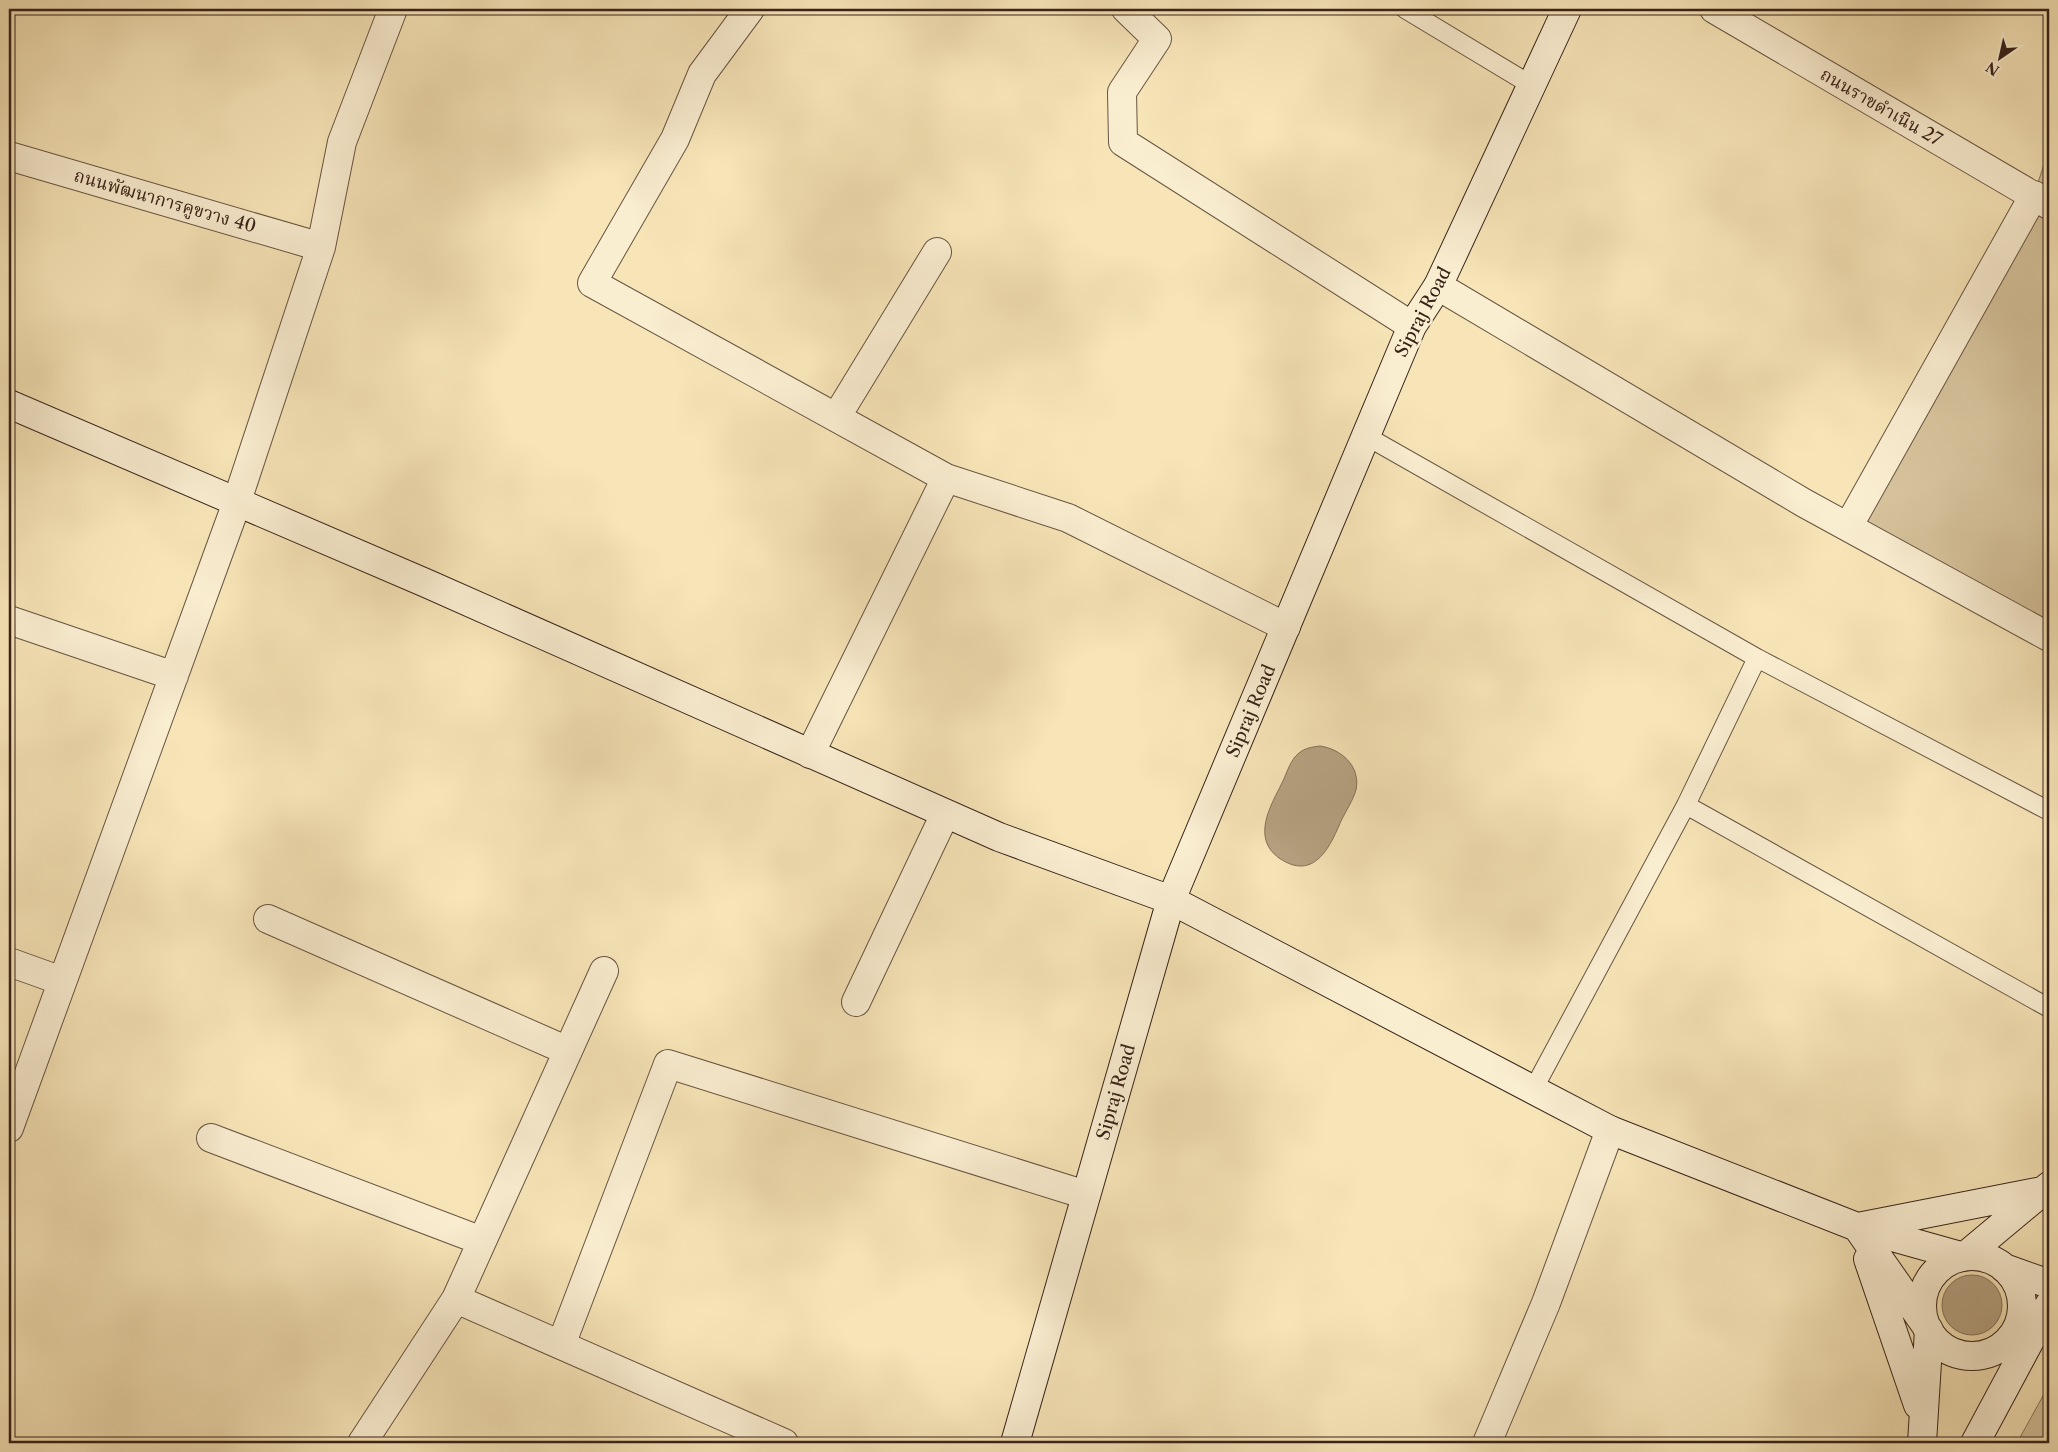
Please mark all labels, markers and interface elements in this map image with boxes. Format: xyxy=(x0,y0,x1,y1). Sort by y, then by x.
north arrow xyxy=(1976,32,2026,82)
text: N xyxy=(1983,58,2003,80)
street label: ถนนราขดำเนิน 27 xyxy=(1816,63,1946,151)
street label: ถนนพัฒนาการคูขวาง 40 xyxy=(71,164,259,238)
street label: Sipraj Road xyxy=(1390,263,1456,361)
street label: Sipraj Road xyxy=(1222,661,1280,761)
street label: Sipraj Road xyxy=(1092,1041,1140,1143)

